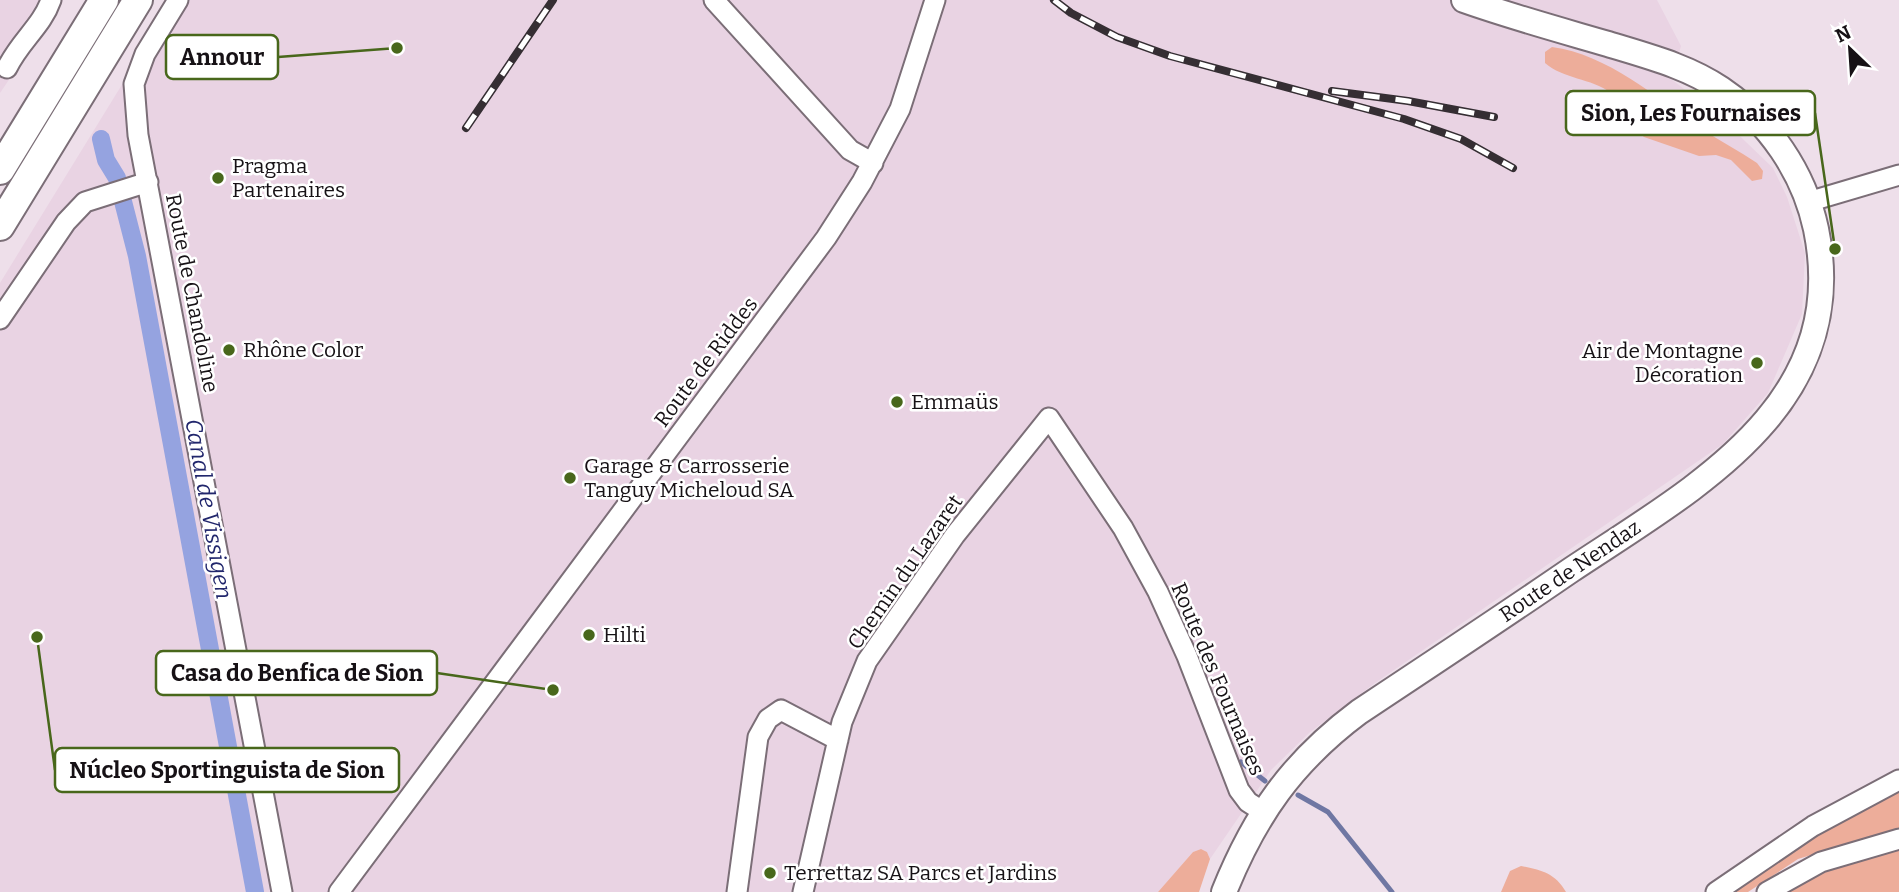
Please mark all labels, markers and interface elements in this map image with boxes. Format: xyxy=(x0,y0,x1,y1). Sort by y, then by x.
north arrow xyxy=(1815,14,1885,84)
text: N xyxy=(1832,20,1855,48)
callout: Annour xyxy=(166,35,278,79)
text: Annour xyxy=(180,43,264,71)
callout: Sion, Les Fournaises xyxy=(1566,91,1815,135)
text: Sion, Les Fournaises xyxy=(1581,99,1801,127)
place label: Pragma Partenaires xyxy=(232,153,345,203)
marker: Pragma Partenaires xyxy=(210,170,226,186)
street label: Route de Chandoline xyxy=(160,191,224,395)
street label: Route de Riddes xyxy=(649,292,763,432)
place label: Rhône Color xyxy=(243,337,363,363)
place label: Air de Montagne Décoration xyxy=(1582,338,1743,388)
marker: Rhône Color xyxy=(221,342,237,358)
marker: Air de Montagne Décoration xyxy=(1749,355,1765,371)
place label: Emmaüs xyxy=(911,389,998,415)
marker: Emmaüs xyxy=(889,394,905,410)
water label: Canal de Vissigen xyxy=(179,417,239,601)
place label: Garage & Carrosserie Tanguy Micheloud SA xyxy=(584,453,794,503)
marker: Garage & Carrosserie Tanguy Micheloud SA xyxy=(562,470,578,486)
street label: Chemin du Lazaret xyxy=(842,489,968,655)
street label: Route de Nendaz xyxy=(1495,514,1645,628)
street label: Route des Fournaises xyxy=(1166,579,1270,779)
place label: Hilti xyxy=(603,622,646,648)
marker: Hilti xyxy=(581,627,597,643)
callout: Casa do Benfica de Sion xyxy=(156,651,437,695)
text: Casa do Benfica de Sion xyxy=(171,659,424,687)
callout: Núcleo Sportinguista de Sion xyxy=(55,748,399,792)
text: Núcleo Sportinguista de Sion xyxy=(69,756,385,784)
place label: Terrettaz SA Parcs et Jardins xyxy=(784,860,1057,886)
marker: Terrettaz SA Parcs et Jardins xyxy=(762,865,778,881)

